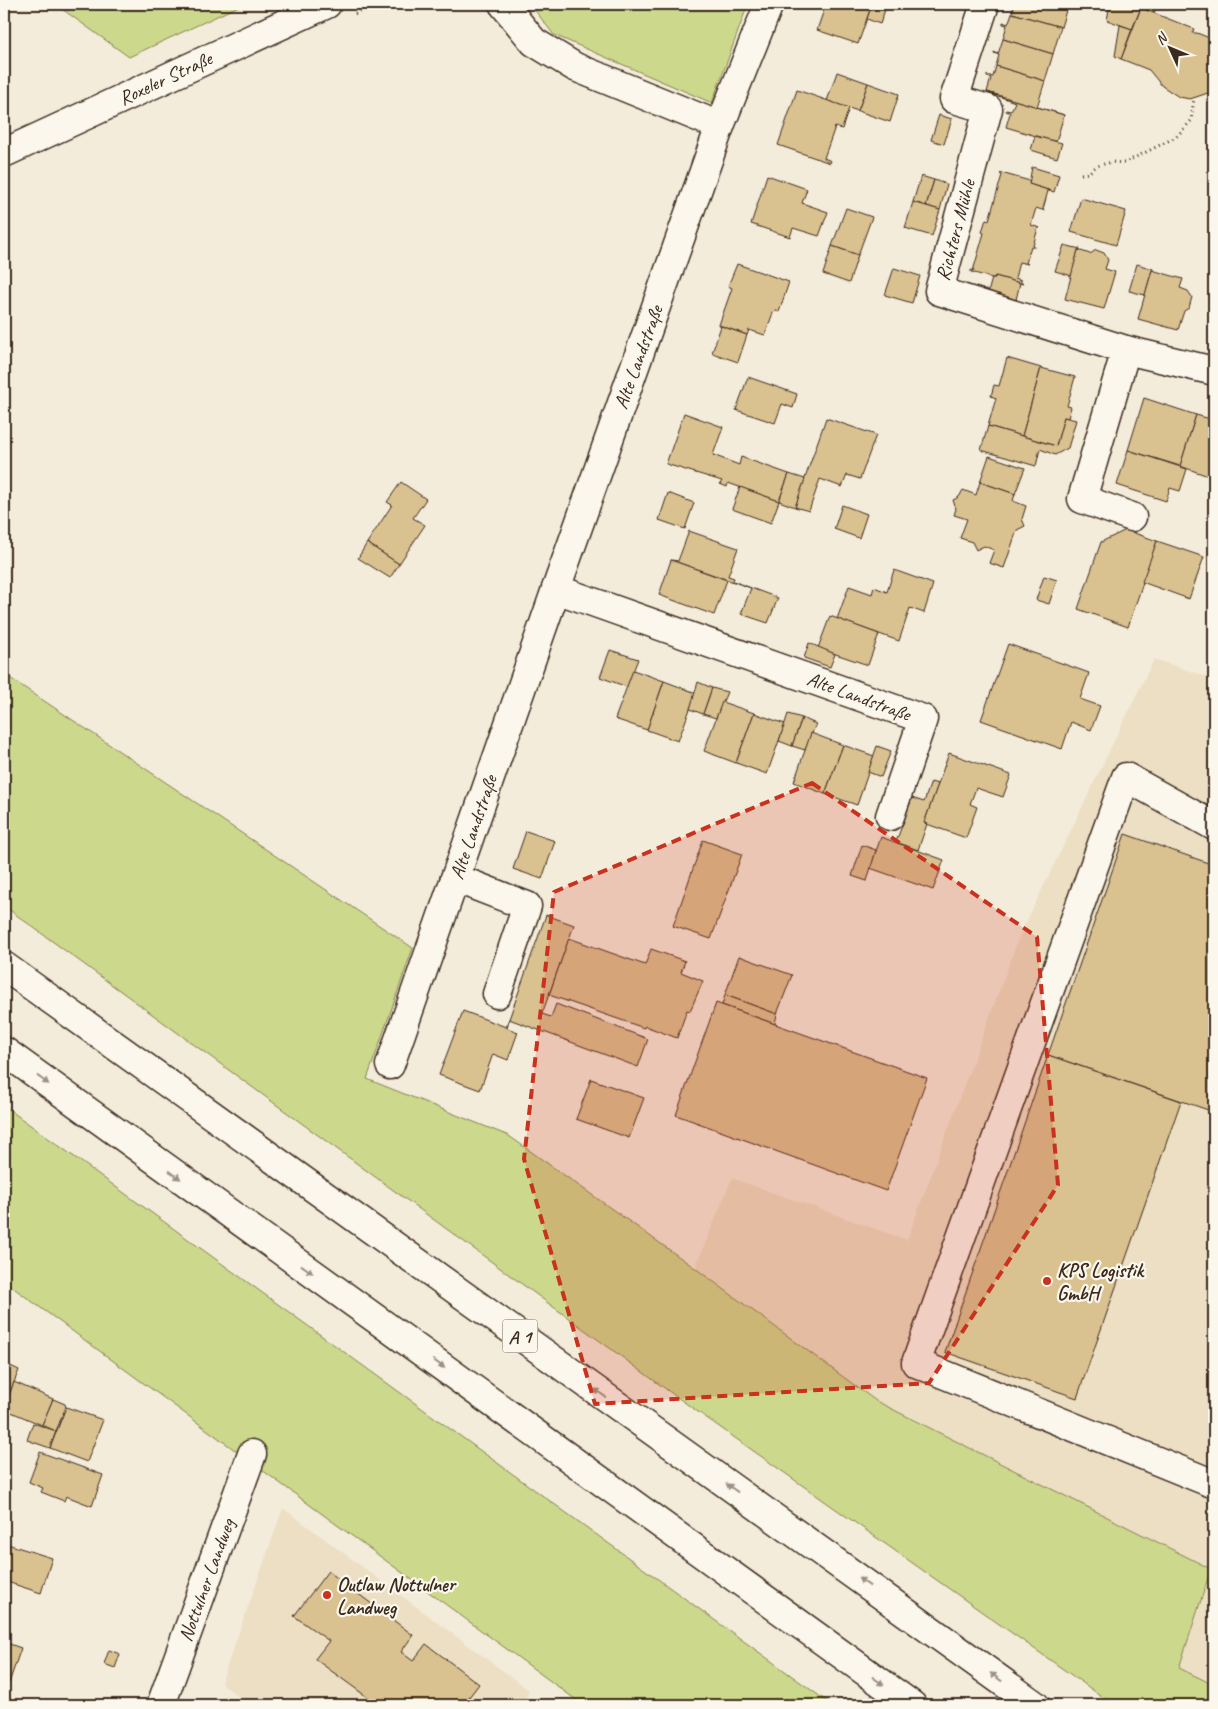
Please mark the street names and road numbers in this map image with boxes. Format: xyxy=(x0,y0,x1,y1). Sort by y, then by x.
street label: Roxeler Straße xyxy=(115,45,217,111)
street label: Richters Mühle xyxy=(930,175,981,283)
street label: Alte Landstraße xyxy=(608,301,669,412)
street label: Alte Landstraße xyxy=(804,666,915,727)
street label: Alte Landstraße xyxy=(444,771,503,882)
road number: A 1 xyxy=(502,1320,538,1352)
street label: Nottulner Landweg xyxy=(173,1514,241,1645)

